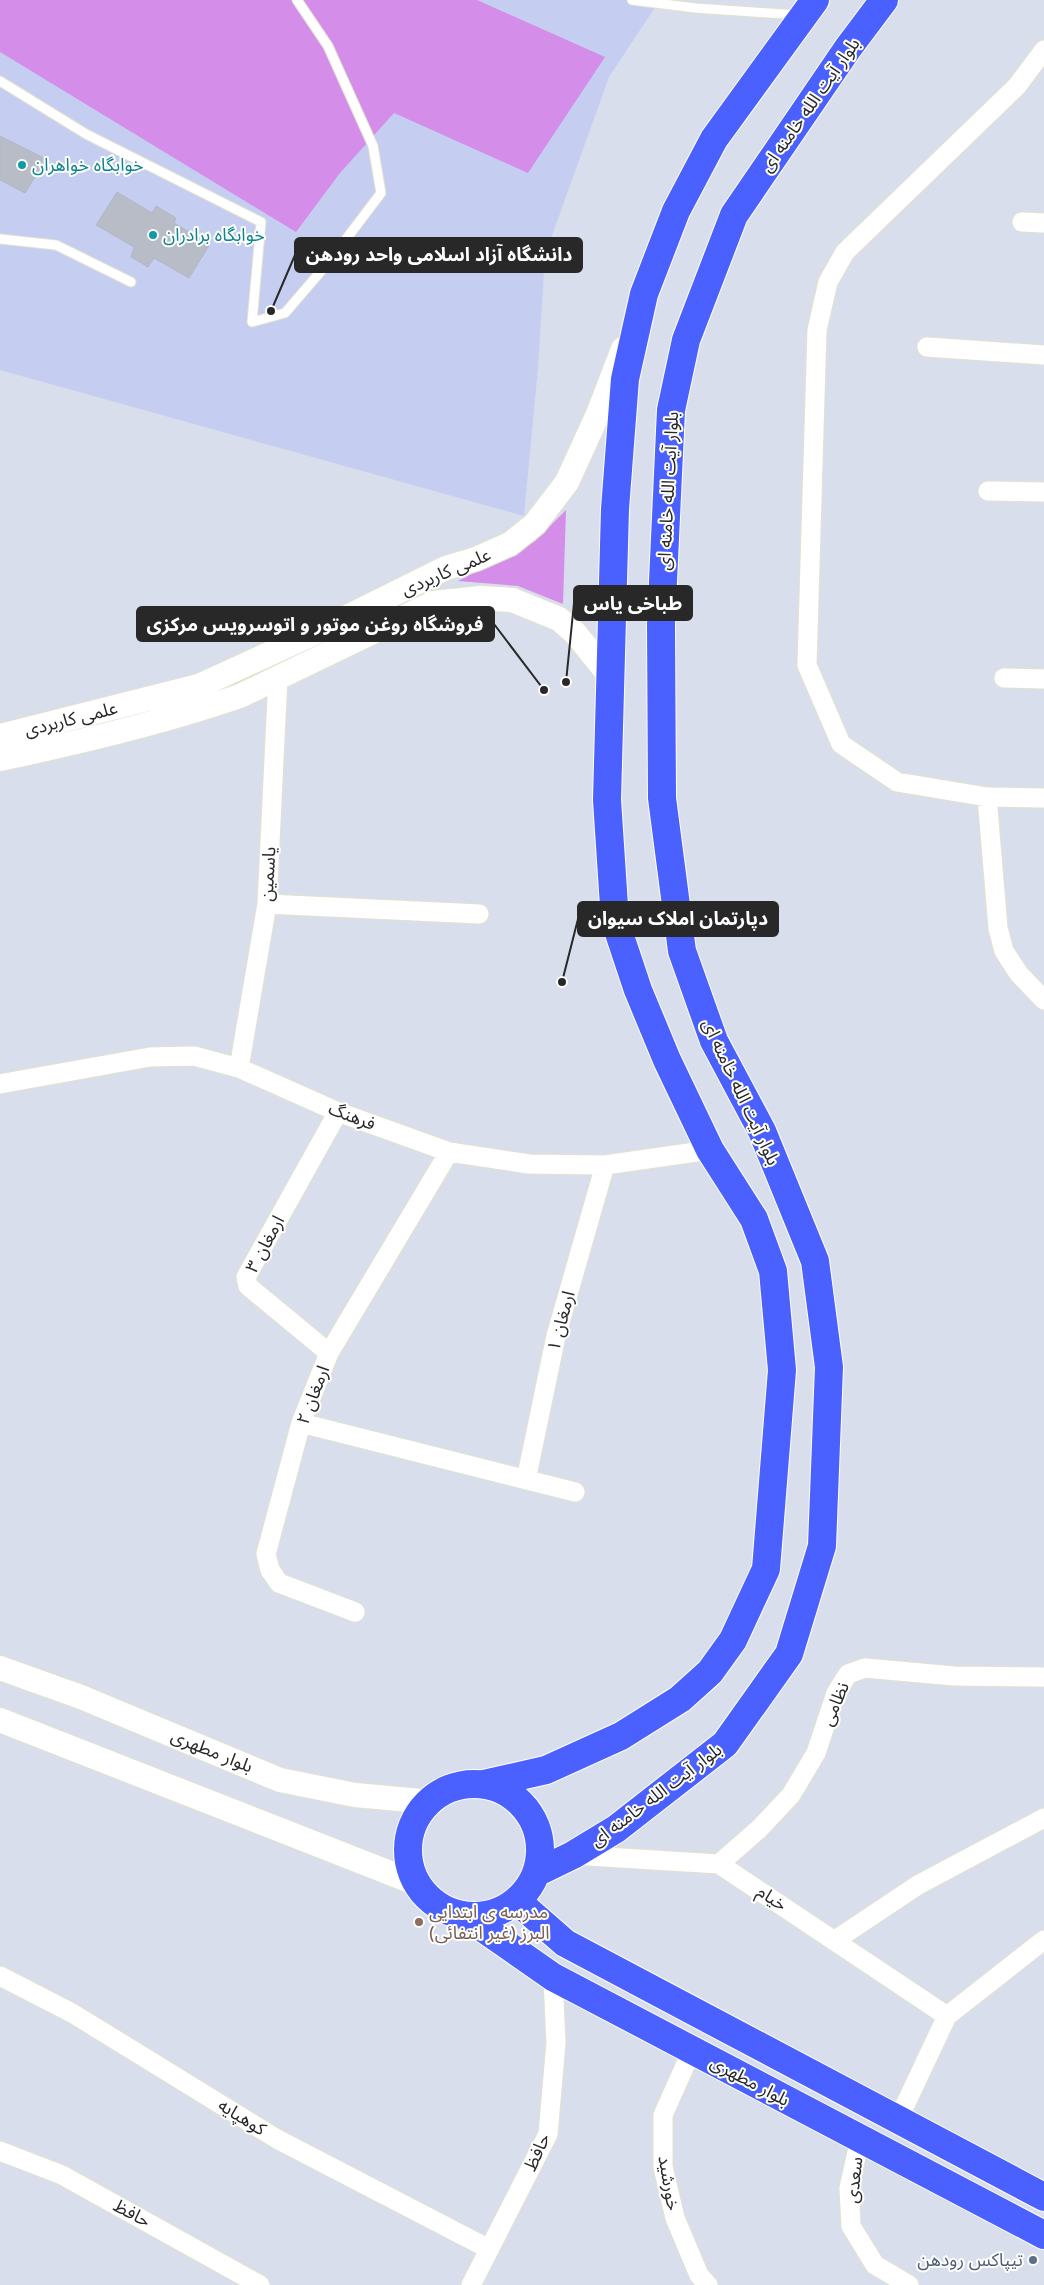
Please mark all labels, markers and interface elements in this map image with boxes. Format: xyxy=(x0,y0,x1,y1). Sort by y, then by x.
street label: بلوار آیت الله خامنه ای xyxy=(755,34,865,176)
place label: خوابگاه خواهران xyxy=(32,154,144,176)
marker: خوابگاه خواهران xyxy=(16,159,28,171)
place label: خوابگاه برادران xyxy=(163,224,265,246)
marker: خوابگاه برادران xyxy=(147,229,159,241)
callout: دانشگاه آزاد اسلامی واحد رودهن xyxy=(295,238,582,272)
text: دانشگاه آزاد اسلامی واحد رودهن xyxy=(306,243,573,266)
street label: بلوار آیت الله خامنه ای xyxy=(653,411,683,571)
street label: علمی کاربردی xyxy=(398,543,494,601)
callout: طباخی یاس xyxy=(574,586,692,620)
text: طباخی یاس xyxy=(584,593,682,615)
callout: فروشگاه روغن موتور و اتوسرویس مرکزی xyxy=(137,607,494,641)
text: فروشگاه روغن موتور و اتوسرویس مرکزی xyxy=(147,614,483,636)
street label: علمی کاربردی xyxy=(22,697,120,741)
street label: یاسمین xyxy=(256,846,280,902)
callout: دپارتمان املاک سیوان xyxy=(578,902,778,936)
text: دپارتمان املاک سیوان xyxy=(588,908,768,931)
street label: بلوار آیت الله خامنه ای xyxy=(697,1015,785,1169)
street label: فرهنگ xyxy=(325,1097,379,1135)
street label: ارمغان ۳ xyxy=(241,1212,289,1276)
street label: ارمغان ۱ xyxy=(542,1288,580,1354)
street label: ارمغان ۲ xyxy=(292,1362,334,1428)
street label: نظامی xyxy=(816,1679,854,1729)
street label: بلوار مطهری xyxy=(168,1725,256,1777)
street label: بلوار آیت الله خامنه ای xyxy=(586,1738,726,1852)
street label: خیام xyxy=(751,1880,791,1918)
place label: مدرسه ی ابتدایی (غیر انتفائی) البرز xyxy=(429,1901,549,1944)
marker: مدرسه ی ابتدایی (غیر انتفائی) البرز xyxy=(413,1916,425,1928)
street label: بلوار مطهری xyxy=(707,2051,793,2111)
street label: کوهپایه xyxy=(214,2094,271,2141)
street label: حافظ xyxy=(519,2130,555,2174)
street label: خورشید xyxy=(653,2154,685,2212)
street label: سعدی xyxy=(841,2156,867,2204)
street label: حافظ xyxy=(110,2194,154,2232)
place label: تیپاکس رودهن xyxy=(917,2249,1023,2271)
marker: تیپاکس رودهن xyxy=(1027,2254,1039,2266)

